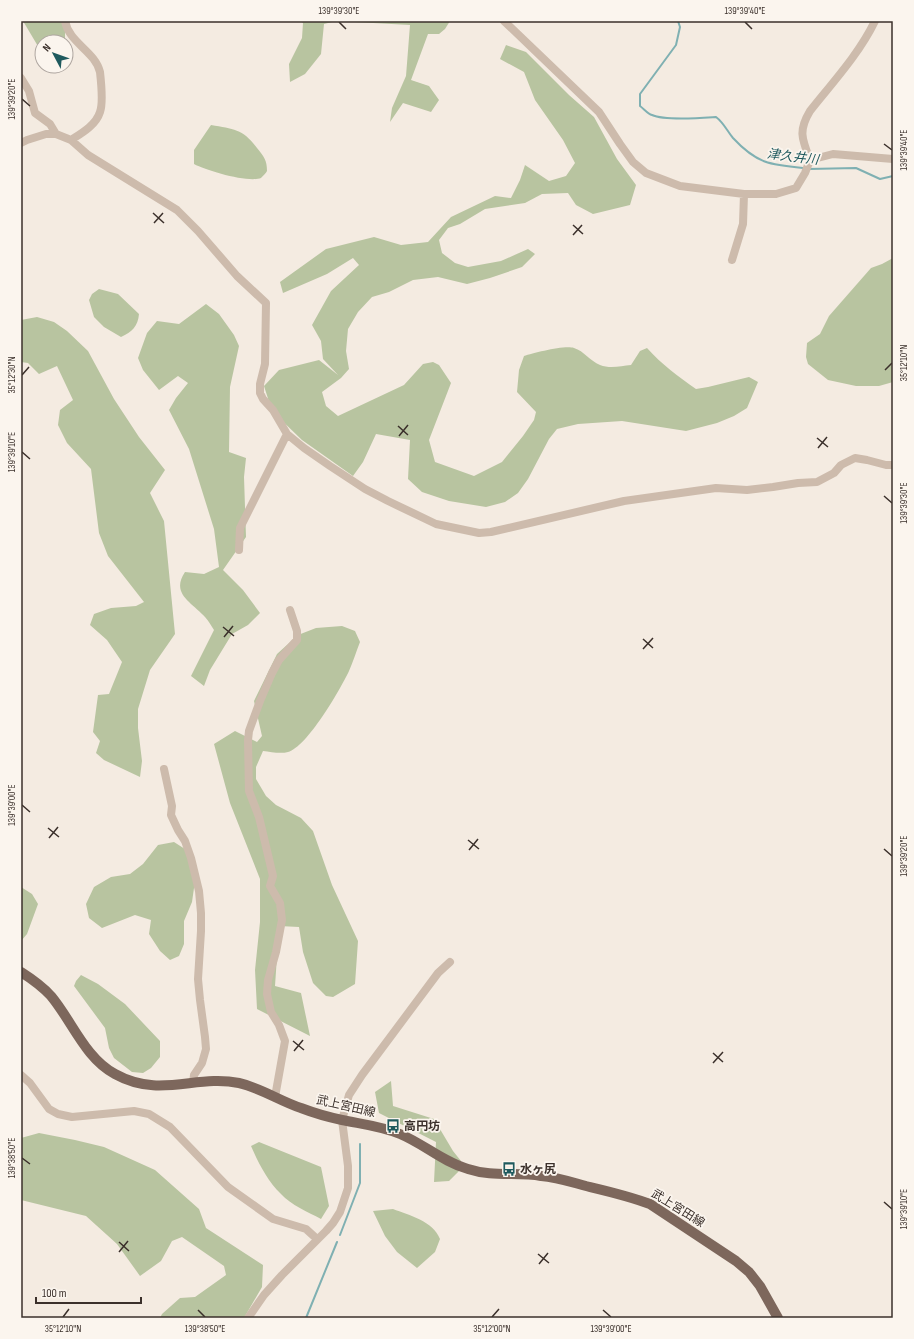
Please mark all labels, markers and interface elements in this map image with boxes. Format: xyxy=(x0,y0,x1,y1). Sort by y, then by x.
text: 139°39'30"E xyxy=(319,5,359,17)
text: 139°39'40"E xyxy=(725,5,765,17)
north arrow xyxy=(34,34,74,74)
text: N xyxy=(40,41,54,54)
text: 139°39'20"E xyxy=(6,79,18,119)
text: 139°39'40"E xyxy=(898,130,910,170)
water label: 津久井川 xyxy=(766,146,822,168)
text: 35°12'10"N xyxy=(898,345,910,381)
text: 35°12'30"N xyxy=(6,356,18,394)
text: 139°39'10"E xyxy=(6,432,18,472)
text: 139°39'30"E xyxy=(898,483,910,523)
text: 139°39'00"E xyxy=(6,784,18,826)
text: 139°39'20"E xyxy=(898,836,910,876)
street label: 武上宮田線 xyxy=(315,1092,377,1121)
bus stop icon: 高円坊 xyxy=(385,1118,401,1134)
place label: 高円坊 xyxy=(404,1119,440,1134)
text: 139°38'50"E xyxy=(6,1138,18,1178)
bus stop icon: 水ヶ尻 xyxy=(501,1161,517,1177)
place label: 水ヶ尻 xyxy=(520,1162,556,1177)
street label: 武上宮田線 xyxy=(648,1186,707,1231)
text: 139°39'10"E xyxy=(898,1189,910,1229)
scale bar xyxy=(36,1279,141,1305)
text: 100 m xyxy=(42,1286,67,1301)
text: 35°12'10"N xyxy=(45,1323,81,1335)
text: 139°38'50"E xyxy=(185,1323,225,1335)
text: 35°12'00"N xyxy=(473,1323,511,1335)
text: 139°39'00"E xyxy=(590,1323,632,1335)

